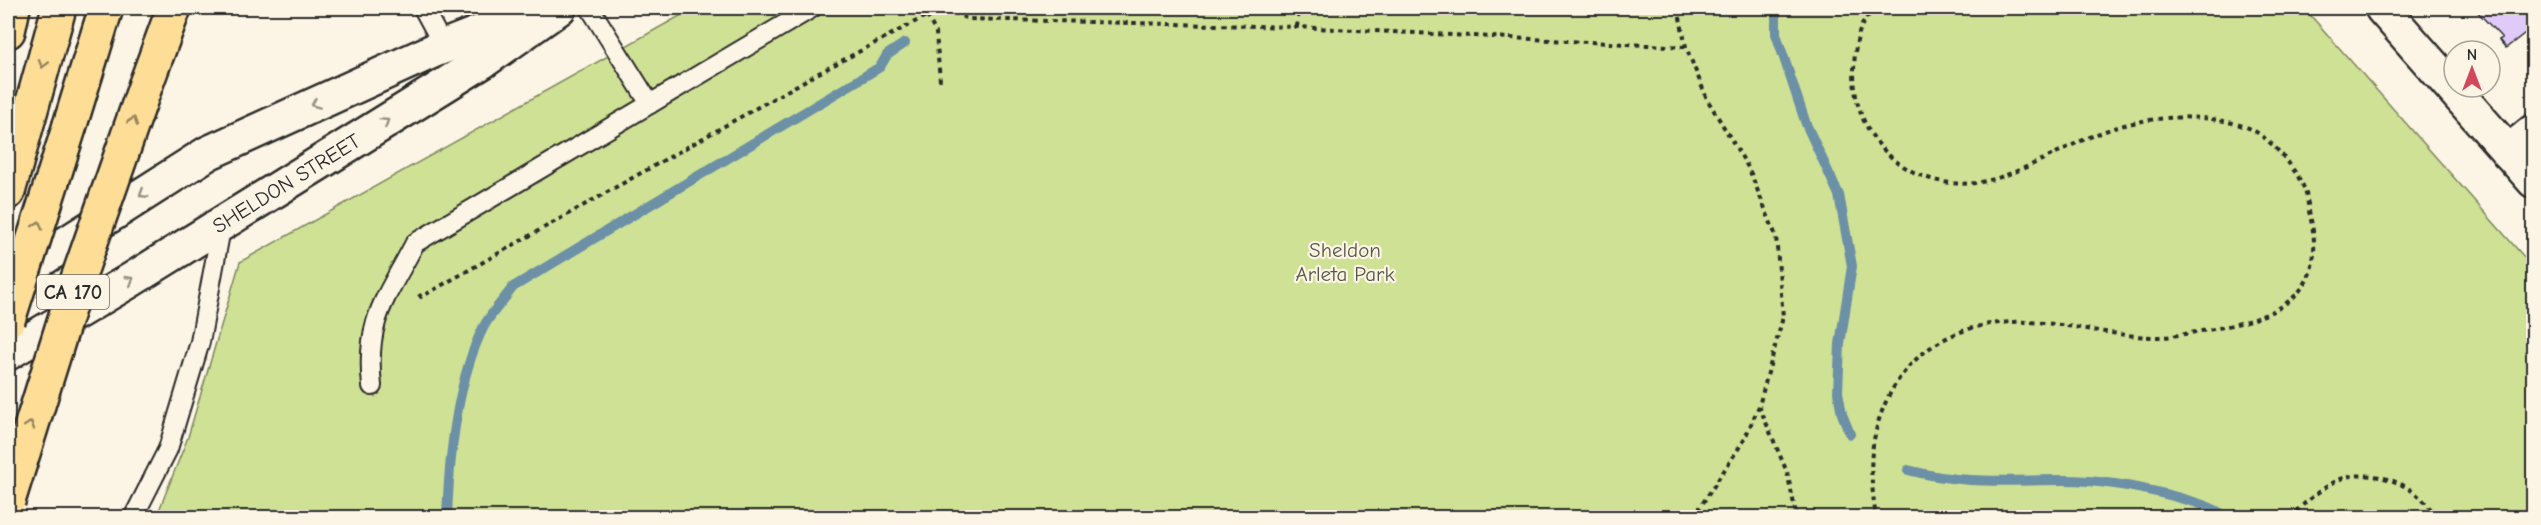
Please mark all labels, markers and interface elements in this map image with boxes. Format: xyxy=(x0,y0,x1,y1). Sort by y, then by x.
north arrow xyxy=(2442,39,2502,99)
text: N xyxy=(2467,46,2477,64)
one-way arrow xyxy=(38,58,50,69)
one-way arrow xyxy=(311,97,322,109)
one-way arrow xyxy=(125,116,138,127)
one-way arrow xyxy=(379,117,389,129)
street label: SHELDON STREET xyxy=(208,129,365,238)
one-way arrow xyxy=(138,187,149,198)
one-way arrow xyxy=(31,220,43,231)
park label: Sheldon Arleta Park xyxy=(1295,238,1395,286)
road number: CA 170 xyxy=(37,275,109,309)
one-way arrow xyxy=(124,276,134,288)
one-way arrow xyxy=(23,420,36,431)

